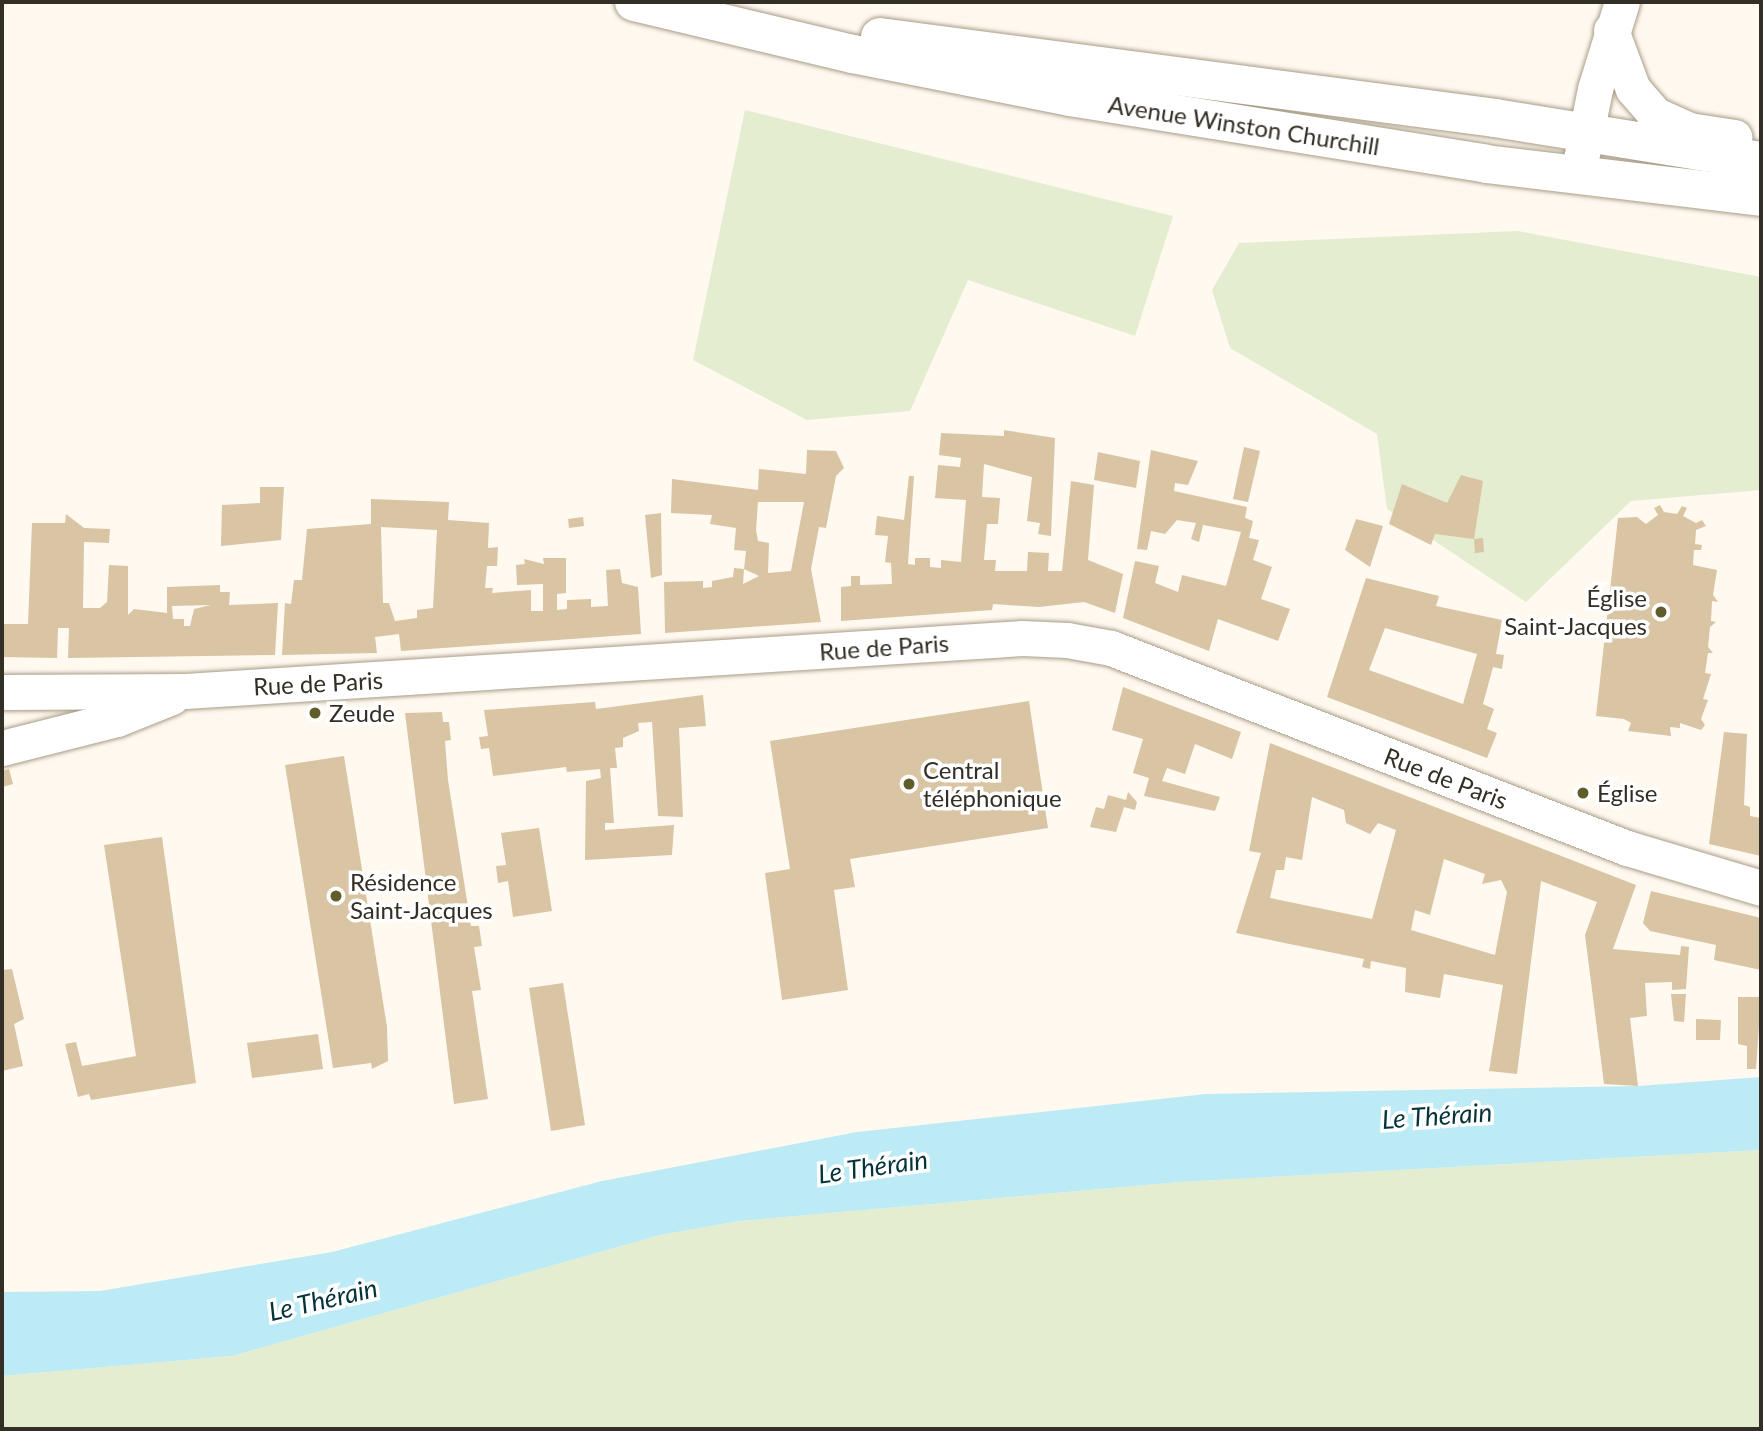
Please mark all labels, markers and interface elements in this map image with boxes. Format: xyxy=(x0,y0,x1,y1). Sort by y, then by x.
street label: Avenue Winston Churchill xyxy=(1106,89,1382,161)
place label: Église Saint-Jacques xyxy=(1504,584,1647,640)
marker: Église Saint-Jacques xyxy=(1653,604,1669,620)
street label: Rue de Paris xyxy=(818,628,950,666)
street label: Rue de Paris xyxy=(252,665,384,701)
place label: Zeude xyxy=(329,699,395,727)
marker: Zeude xyxy=(307,705,323,721)
street label: Rue de Paris xyxy=(1380,741,1512,815)
place label: Central téléphonique xyxy=(923,756,1062,812)
marker: Central téléphonique xyxy=(901,776,917,792)
place label: Église xyxy=(1597,779,1657,807)
marker: Église xyxy=(1575,785,1591,801)
place label: Résidence Saint-Jacques xyxy=(350,868,493,924)
marker: Résidence Saint-Jacques xyxy=(328,888,344,904)
water label: Le Thérain xyxy=(1380,1097,1494,1135)
water label: Le Thérain xyxy=(816,1144,930,1190)
water label: Le Thérain xyxy=(265,1272,381,1328)

